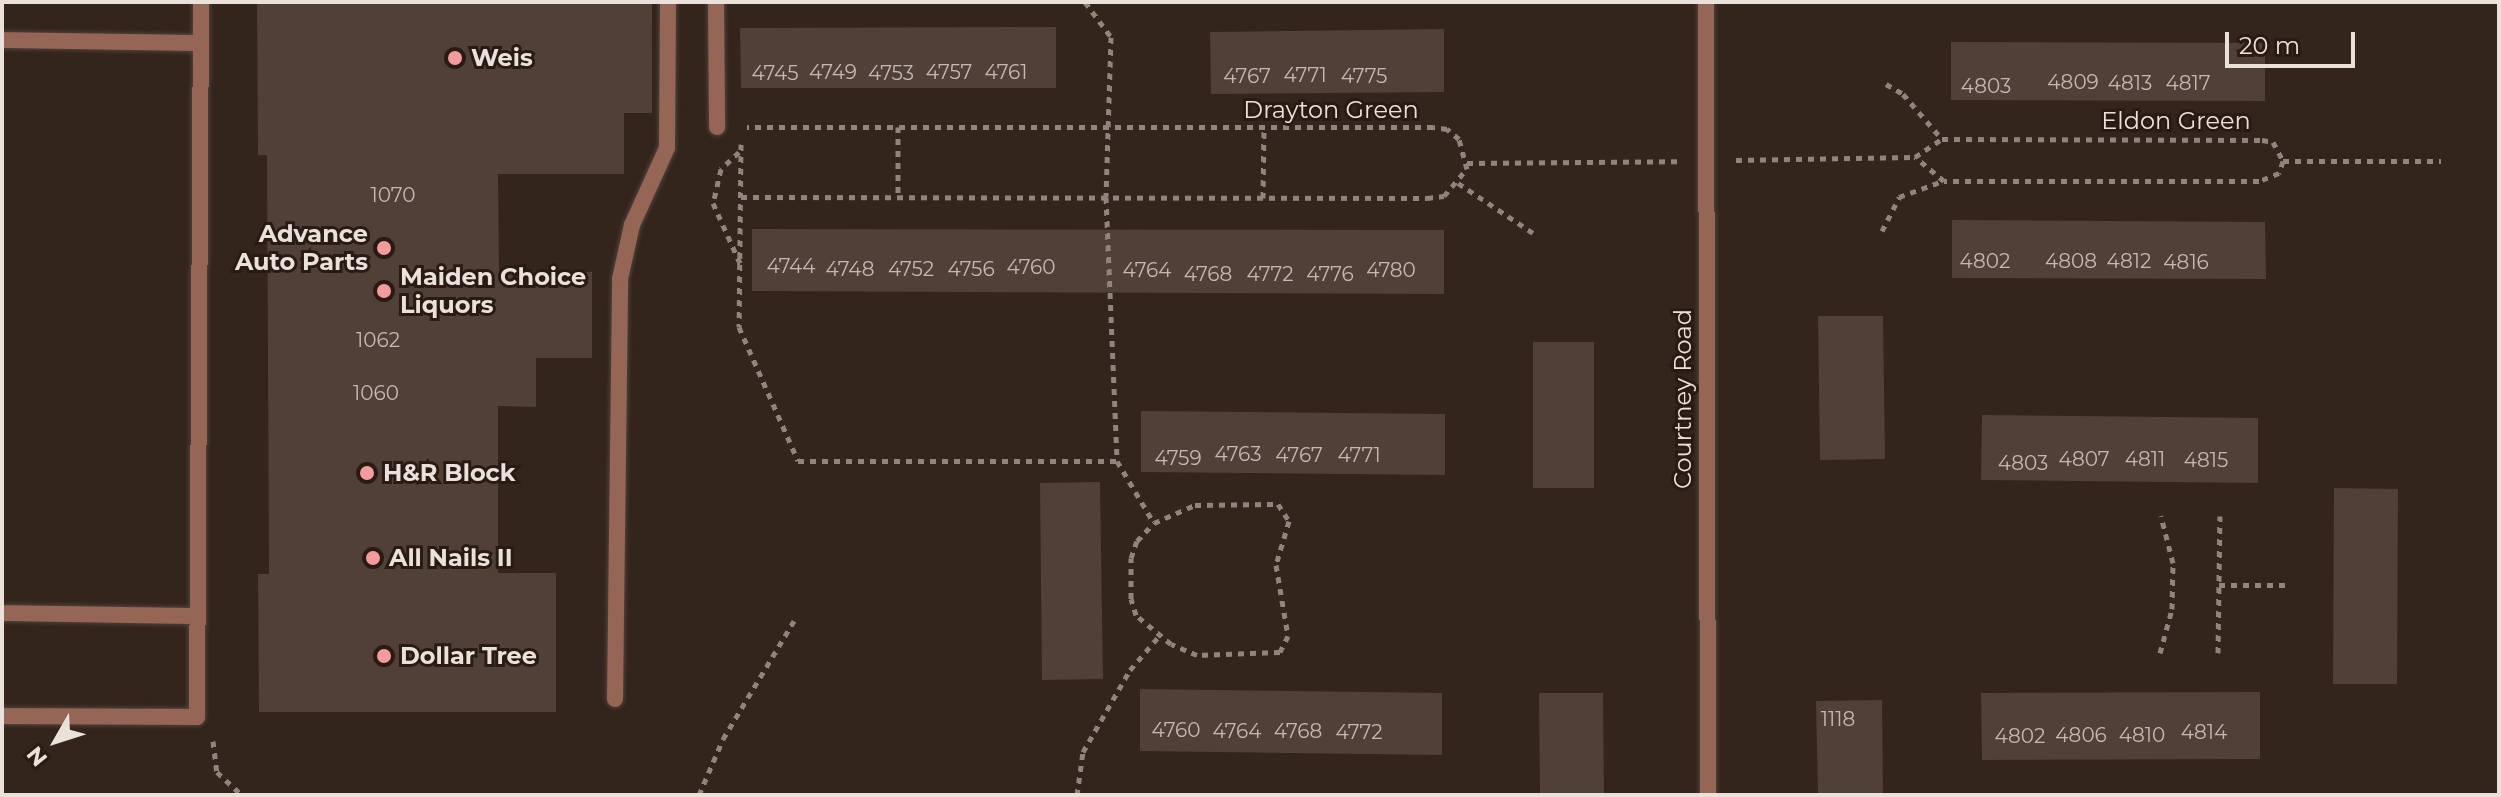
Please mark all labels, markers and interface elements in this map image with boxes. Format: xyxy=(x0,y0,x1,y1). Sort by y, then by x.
scale bar xyxy=(2229,16,2359,66)
text: 20 m xyxy=(2239,31,2300,60)
place label: Weis xyxy=(471,44,533,72)
marker: Weis xyxy=(446,49,464,67)
house number: 4749 xyxy=(809,60,857,84)
house number: 4757 xyxy=(926,60,972,84)
house number: 4761 xyxy=(984,60,1028,84)
house number: 4745 xyxy=(751,61,799,85)
house number: 4753 xyxy=(868,61,914,85)
house number: 4771 xyxy=(1283,63,1327,87)
house number: 4767 xyxy=(1223,64,1271,88)
house number: 4775 xyxy=(1341,64,1387,88)
house number: 4809 xyxy=(2047,70,2099,94)
house number: 4813 xyxy=(2108,71,2152,95)
house number: 4817 xyxy=(2165,71,2211,95)
house number: 4803 xyxy=(1961,74,2011,98)
street label: Drayton Green xyxy=(1243,96,1419,124)
street label: Eldon Green xyxy=(2101,107,2251,135)
house number: 1070 xyxy=(371,183,415,207)
place label: Advance Auto Parts xyxy=(235,220,368,276)
marker: Advance Auto Parts xyxy=(375,239,393,257)
house number: 4802 xyxy=(1960,249,2010,273)
house number: 4808 xyxy=(2045,249,2097,273)
house number: 4812 xyxy=(2107,249,2151,273)
house number: 4816 xyxy=(2163,250,2209,274)
house number: 4744 xyxy=(766,254,816,278)
house number: 4760 xyxy=(1006,255,1056,279)
house number: 4748 xyxy=(826,257,874,281)
house number: 4752 xyxy=(888,257,934,281)
house number: 4756 xyxy=(947,257,995,281)
house number: 4764 xyxy=(1122,258,1172,282)
house number: 4780 xyxy=(1366,258,1416,282)
house number: 4768 xyxy=(1184,262,1232,286)
house number: 4772 xyxy=(1246,262,1294,286)
house number: 4776 xyxy=(1306,262,1354,286)
place label: Maiden Choice Liquors xyxy=(400,263,586,319)
marker: Maiden Choice Liquors xyxy=(375,282,393,300)
street label: Courtney Road xyxy=(1669,309,1697,489)
house number: 1062 xyxy=(356,328,400,352)
house number: 1060 xyxy=(353,381,399,405)
house number: 4763 xyxy=(1214,442,1262,466)
house number: 4767 xyxy=(1275,443,1323,467)
house number: 4771 xyxy=(1337,443,1381,467)
house number: 4759 xyxy=(1154,446,1202,470)
house number: 4807 xyxy=(2058,447,2110,471)
house number: 4811 xyxy=(2125,447,2165,471)
house number: 4815 xyxy=(2184,448,2228,472)
house number: 4803 xyxy=(1998,451,2048,475)
place label: H&R Block xyxy=(383,459,515,487)
marker: H&R Block xyxy=(358,464,376,482)
place label: All Nails II xyxy=(389,544,513,572)
marker: All Nails II xyxy=(364,549,382,567)
place label: Dollar Tree xyxy=(400,642,537,670)
marker: Dollar Tree xyxy=(375,647,393,665)
north arrow xyxy=(16,701,96,781)
house number: 1118 xyxy=(1821,707,1855,731)
house number: 4760 xyxy=(1151,718,1201,742)
house number: 4764 xyxy=(1212,719,1262,743)
house number: 4768 xyxy=(1274,719,1322,743)
house number: 4772 xyxy=(1335,720,1383,744)
house number: 4814 xyxy=(2181,720,2227,744)
house number: 4806 xyxy=(2055,723,2107,747)
house number: 4810 xyxy=(2119,723,2165,747)
house number: 4802 xyxy=(1995,724,2045,748)
text: N xyxy=(21,741,53,772)

